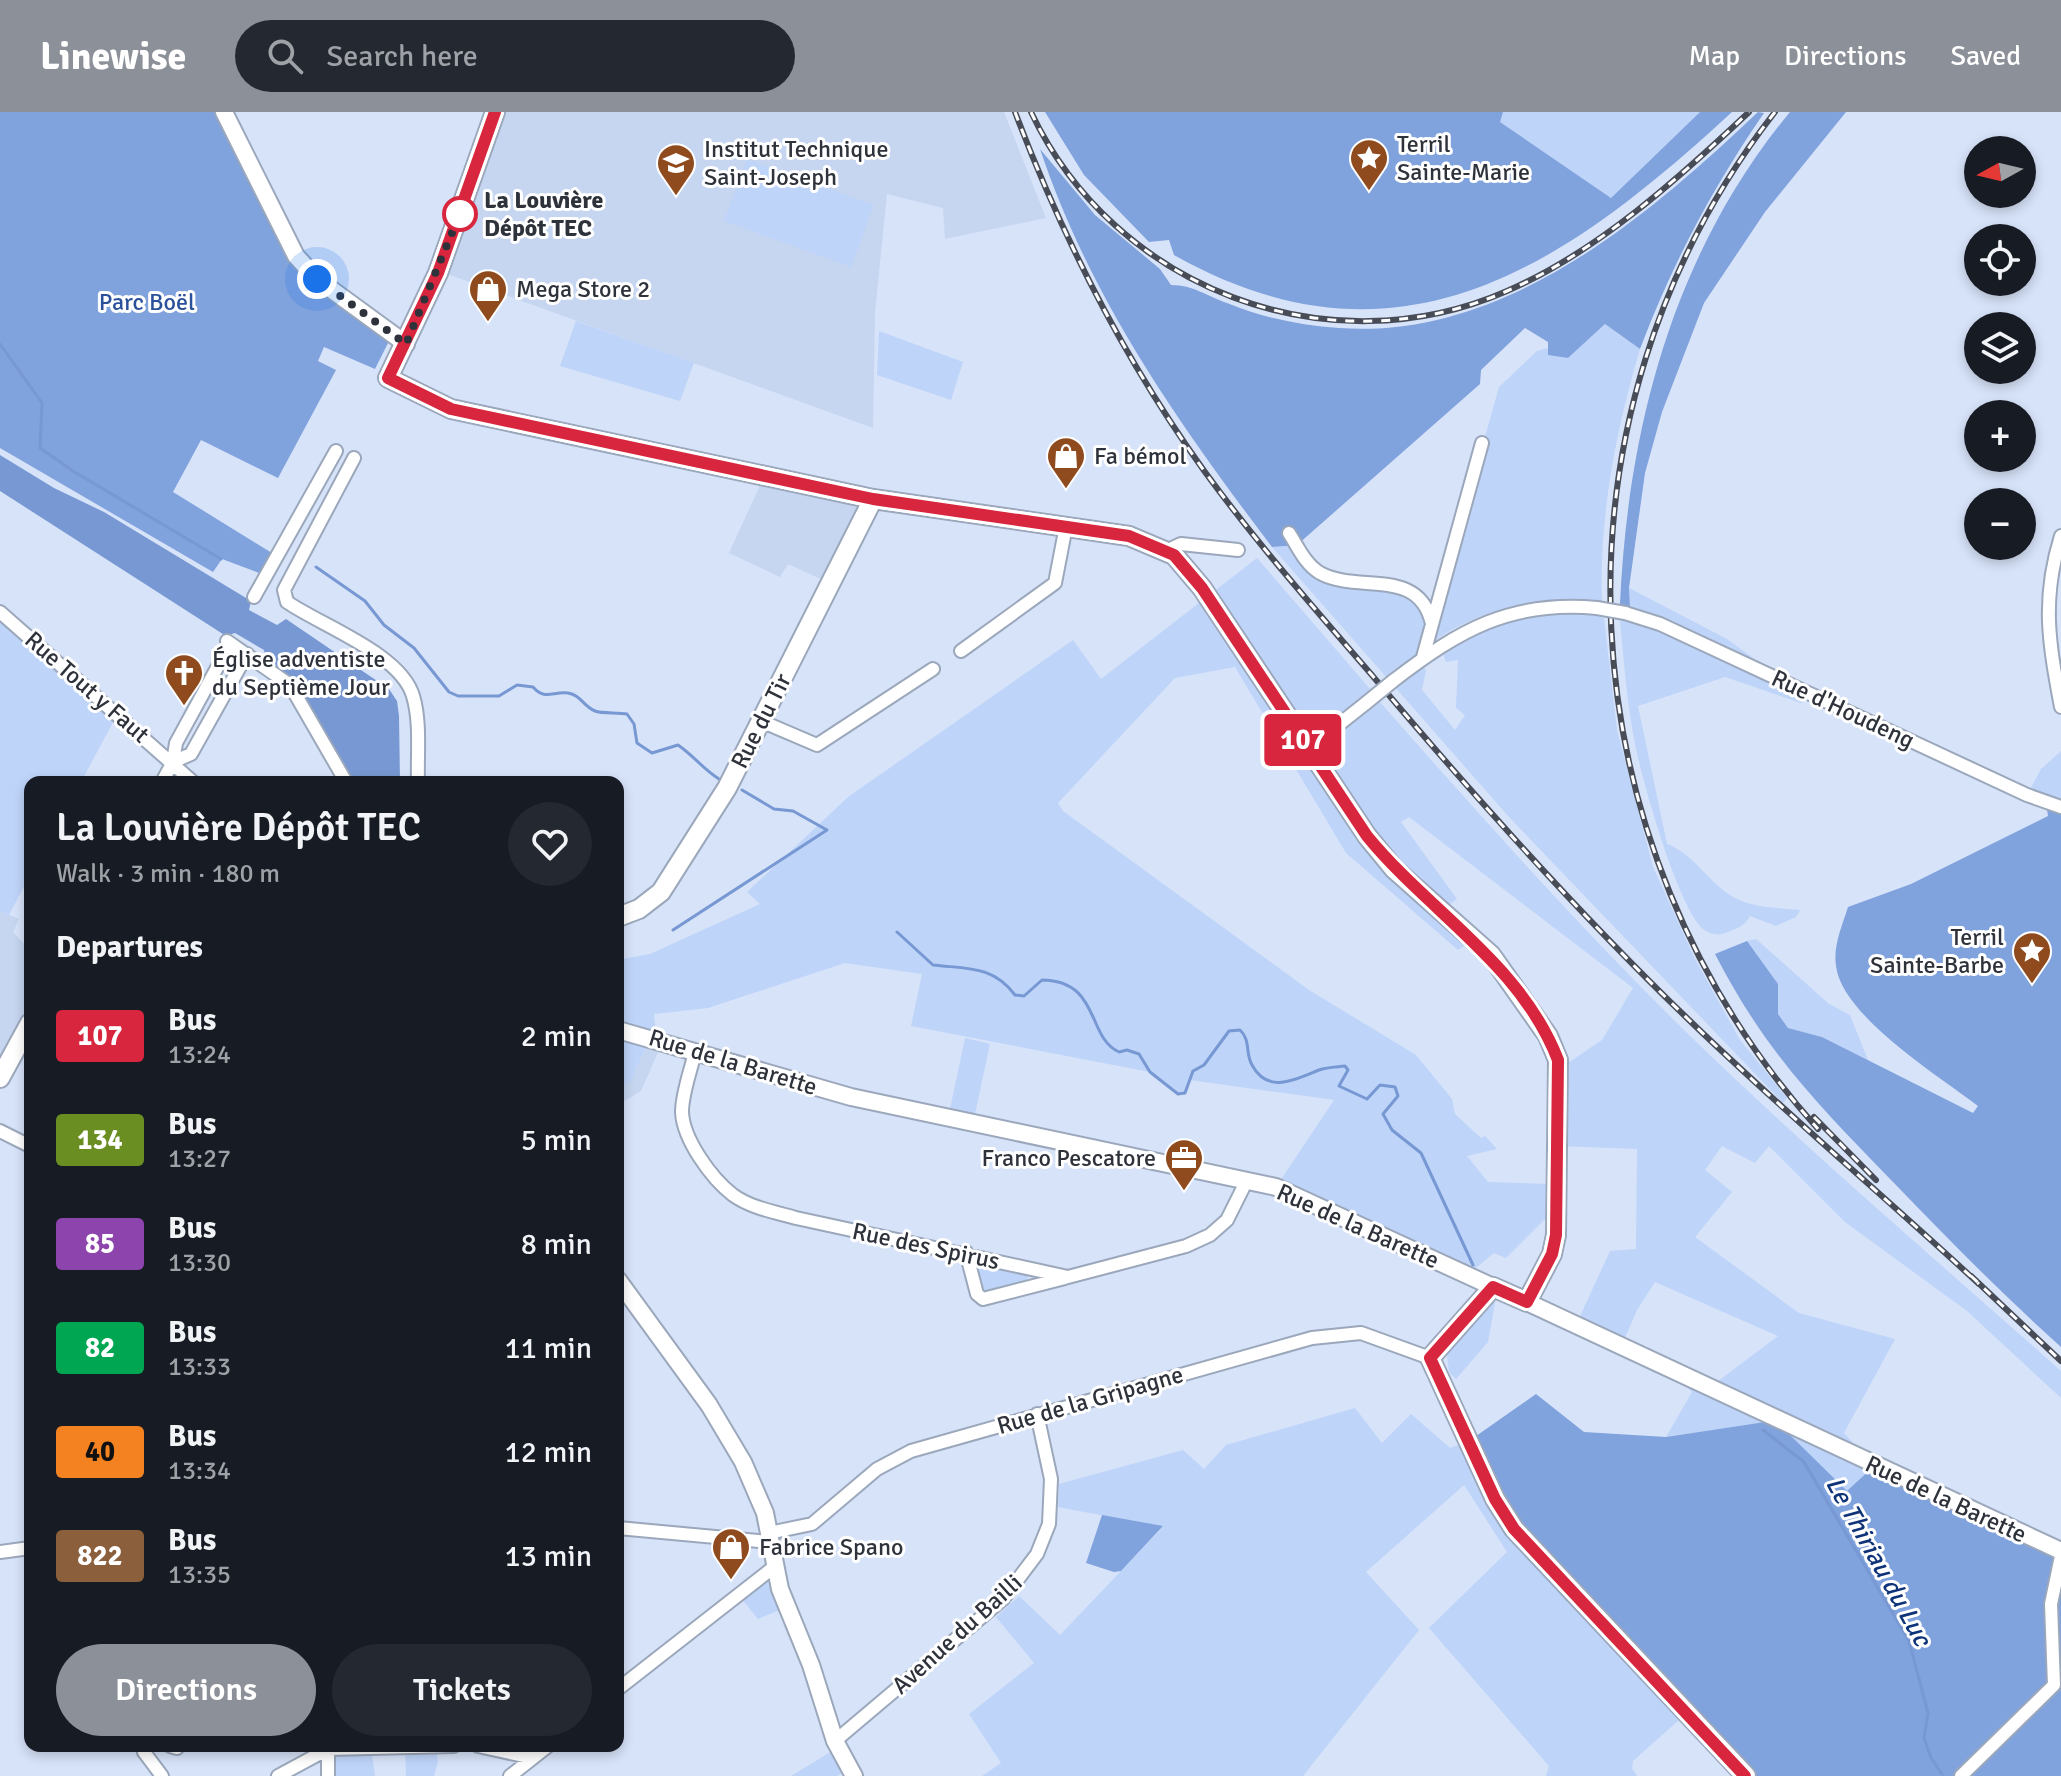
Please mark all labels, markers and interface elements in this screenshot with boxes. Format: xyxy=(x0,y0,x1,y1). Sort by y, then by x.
search box xyxy=(235,20,795,92)
text: Linewise xyxy=(40,33,187,80)
icon: search xyxy=(263,34,307,78)
text: Search here xyxy=(327,38,478,75)
text: Map xyxy=(1688,39,1740,73)
text: Directions xyxy=(1784,39,1906,73)
text: Saved xyxy=(1950,39,2021,73)
place label: Terril Sainte-Marie xyxy=(1397,129,1530,187)
place label: Institut Technique Saint-Joseph xyxy=(704,134,888,192)
north arrow xyxy=(1964,136,2036,208)
map controls xyxy=(1964,136,2036,560)
place icon: Terril Sainte-Marie xyxy=(1348,137,1390,192)
school or university icon: Institut Technique Saint-Joseph xyxy=(655,142,697,197)
place label: La Louvière Dépôt TEC xyxy=(484,185,603,243)
marker: La Louvière Dépôt TEC xyxy=(443,197,477,231)
button: locate xyxy=(1964,224,2036,296)
your location xyxy=(297,259,337,299)
shop icon: Mega Store 2 xyxy=(467,268,509,323)
place label: Mega Store 2 xyxy=(516,274,650,304)
park label: Parc Boël xyxy=(99,287,195,317)
button: layers xyxy=(1964,312,2036,384)
button: + xyxy=(1964,400,2036,472)
shop icon: Fa bémol xyxy=(1045,435,1087,490)
place label: Fa bémol xyxy=(1094,441,1187,471)
button: − xyxy=(1964,488,2036,560)
street label: Rue Tout y Faut xyxy=(19,625,155,749)
place label: Église adventiste du Septième Jour xyxy=(212,644,390,702)
church icon: Église adventiste du Septième Jour xyxy=(163,652,205,707)
street label: Rue d'Houdeng xyxy=(1767,663,1919,755)
street label: Rue du Tir xyxy=(724,668,798,773)
line badge: 107 xyxy=(1257,714,1349,766)
text: 107 xyxy=(1280,723,1326,757)
button: heart xyxy=(508,802,592,886)
text: La Louvière Dépôt TEC xyxy=(56,804,421,851)
text: Walk · 3 min · 180 m xyxy=(56,858,280,890)
place label: Terril Sainte-Barbe xyxy=(1870,922,2004,980)
text: Departures xyxy=(56,929,203,966)
place icon: Terril Sainte-Barbe xyxy=(2011,930,2053,985)
text: Bus xyxy=(168,1002,216,1039)
text: 2 min xyxy=(521,1018,592,1055)
text: 107 xyxy=(77,1019,123,1053)
street label: Rue de la Barette xyxy=(645,1022,821,1102)
text: 13:24 xyxy=(168,1039,231,1071)
text: Bus xyxy=(168,1106,216,1143)
text: 5 min xyxy=(521,1122,592,1159)
text: 134 xyxy=(77,1123,123,1157)
office icon: Franco Pescatore xyxy=(1163,1137,1205,1192)
text: 13:27 xyxy=(168,1143,231,1175)
place label: Franco Pescatore xyxy=(981,1143,1156,1173)
street label: Rue de la Barette xyxy=(1272,1177,1444,1275)
text: Bus xyxy=(168,1210,216,1247)
street label: Rue des Spirus xyxy=(850,1216,1002,1276)
text: 8 min xyxy=(521,1226,592,1263)
text: 85 xyxy=(85,1227,115,1261)
text: 13:30 xyxy=(168,1247,231,1279)
text: Bus xyxy=(168,1314,216,1351)
text: 11 min xyxy=(505,1330,592,1367)
text: 82 xyxy=(85,1331,115,1365)
text: 13:33 xyxy=(168,1351,231,1383)
street label: Rue de la Gripagne xyxy=(993,1359,1187,1441)
text: Bus xyxy=(168,1418,216,1455)
text: 12 min xyxy=(505,1434,592,1471)
text: 40 xyxy=(85,1435,115,1469)
street label: Rue de la Barette xyxy=(1861,1449,2031,1549)
text: 13:34 xyxy=(168,1455,231,1487)
water label: Le Thiriau du Luc xyxy=(1818,1471,1939,1653)
text: Bus xyxy=(168,1522,216,1559)
shop icon: Fabrice Spano xyxy=(710,1526,752,1581)
place label: Fabrice Spano xyxy=(759,1532,904,1562)
text: 13 min xyxy=(505,1538,592,1575)
text: 822 xyxy=(77,1539,123,1573)
text: 13:35 xyxy=(168,1559,231,1591)
street label: Avenue du Bailli xyxy=(886,1568,1028,1700)
button: Directions xyxy=(56,1644,316,1736)
button: Tickets xyxy=(332,1644,592,1736)

